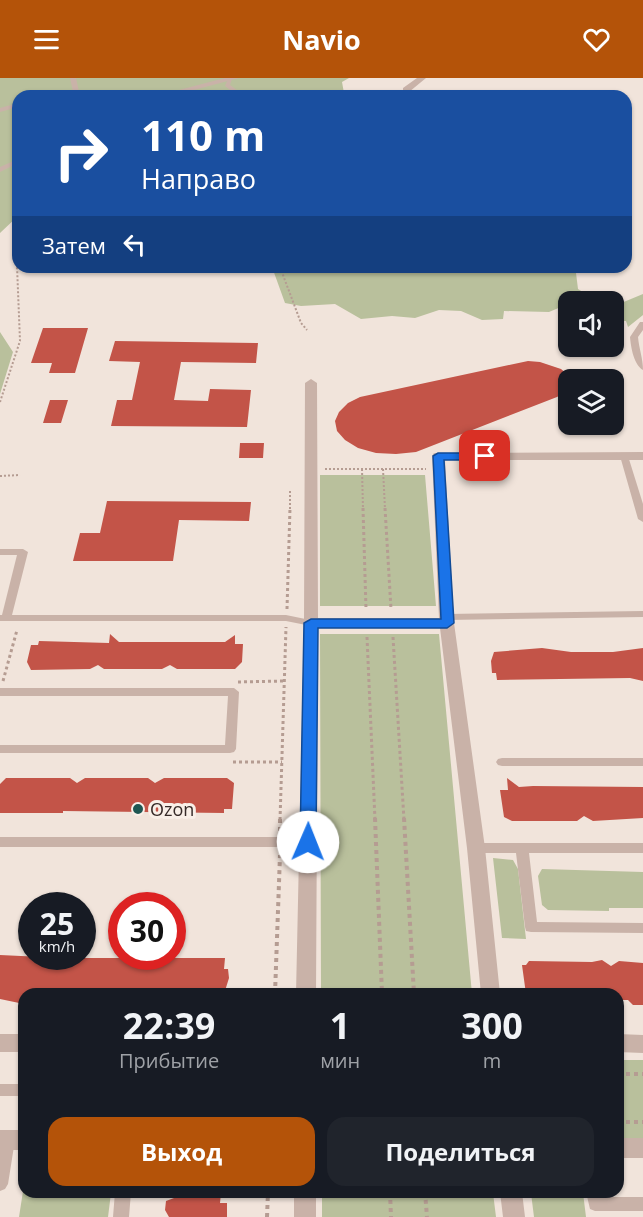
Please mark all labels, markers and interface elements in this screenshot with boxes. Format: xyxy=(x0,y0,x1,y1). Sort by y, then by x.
text: Navio xyxy=(282,21,361,58)
icon: menu xyxy=(30,23,63,56)
icon: heart xyxy=(580,23,613,56)
text: 110 m xyxy=(141,106,265,163)
icon: right xyxy=(42,114,120,192)
text: Направо xyxy=(141,160,256,197)
icon: left xyxy=(118,228,151,261)
text: Затем xyxy=(42,230,106,260)
map controls xyxy=(558,291,624,435)
button: sound xyxy=(558,291,624,357)
button: layers xyxy=(558,369,624,435)
pin xyxy=(459,430,510,481)
icon: arrive xyxy=(468,439,501,472)
place label: Ozon xyxy=(150,797,194,821)
marker: Ozon xyxy=(131,802,145,816)
position arrow xyxy=(276,810,340,874)
speed limit sign: 30 xyxy=(108,892,186,970)
text: 25 xyxy=(40,903,74,944)
text: km/h xyxy=(39,936,75,956)
text: 22:39 xyxy=(123,1001,215,1050)
text: 1 xyxy=(330,1001,350,1050)
text: 300 xyxy=(461,1001,523,1050)
text: Прибытие xyxy=(119,1047,219,1074)
text: мин xyxy=(320,1047,360,1074)
text: m xyxy=(483,1047,501,1074)
button: Выход xyxy=(48,1117,315,1186)
button: Поделиться xyxy=(327,1117,594,1186)

